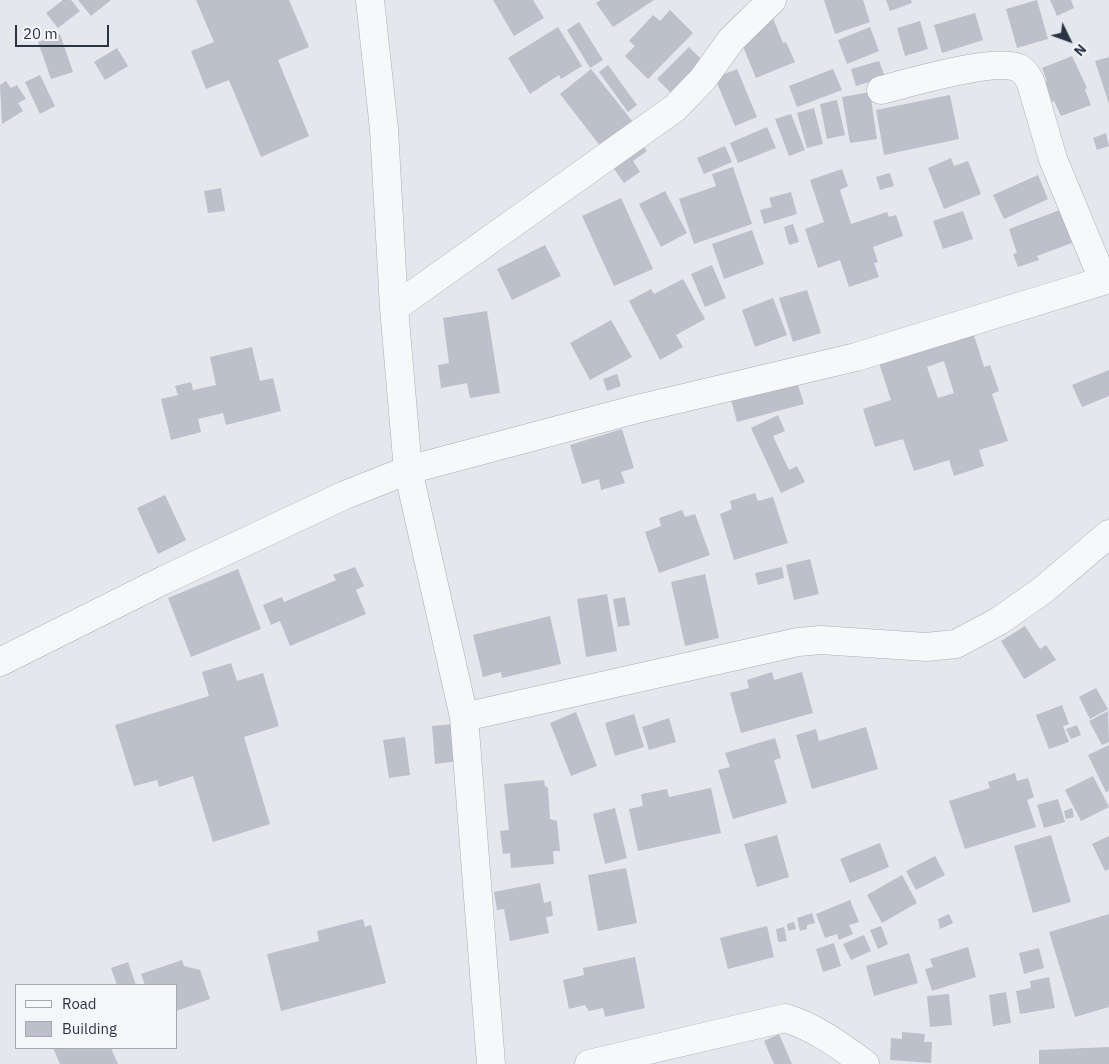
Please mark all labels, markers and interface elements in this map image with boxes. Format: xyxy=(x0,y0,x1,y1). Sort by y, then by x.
scale bar xyxy=(18,15,111,47)
north arrow xyxy=(1044,15,1094,65)
text: 20 m xyxy=(23,24,58,43)
text: N xyxy=(1070,40,1090,60)
legend xyxy=(15,984,178,1049)
text: Road xyxy=(62,994,97,1013)
text: Building xyxy=(62,1019,117,1038)

